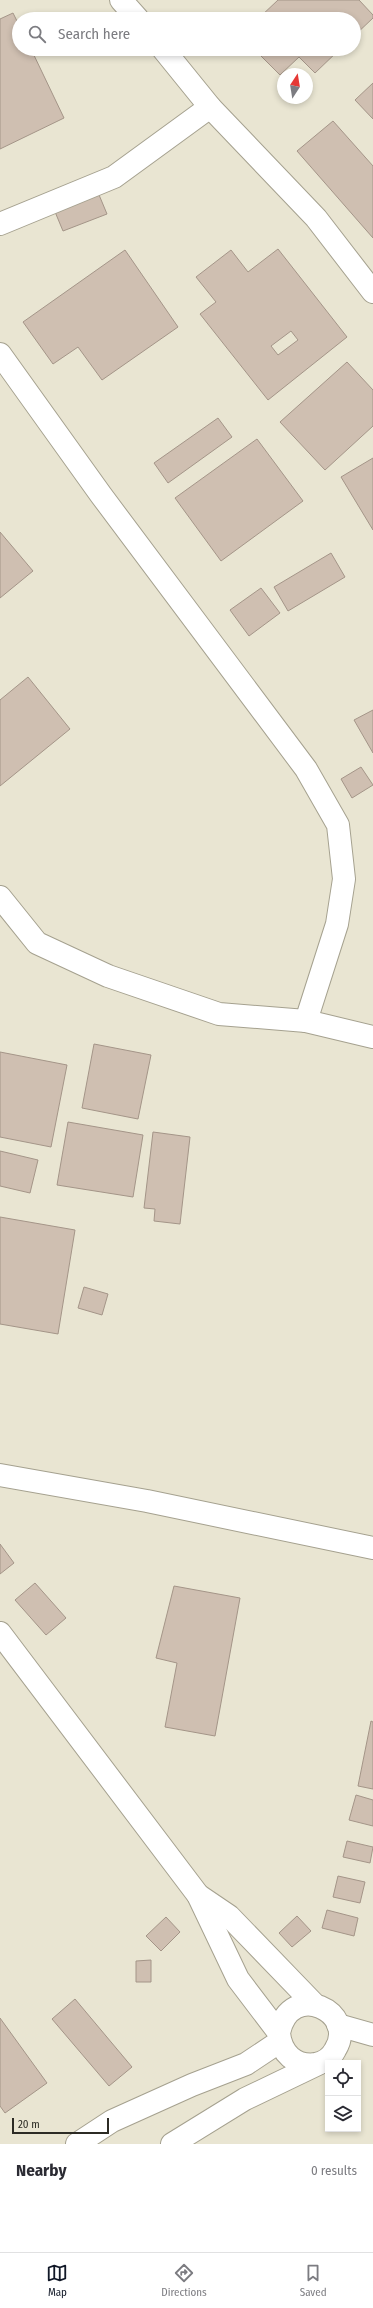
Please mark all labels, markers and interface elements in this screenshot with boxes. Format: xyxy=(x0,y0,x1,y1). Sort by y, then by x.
search box xyxy=(12,12,361,56)
icon: search xyxy=(26,23,48,45)
text: Search here xyxy=(58,25,130,43)
north arrow xyxy=(277,68,313,104)
map controls xyxy=(325,2060,361,2132)
button: locate xyxy=(325,2060,361,2096)
button: layers xyxy=(325,2096,361,2132)
scale bar xyxy=(12,2116,109,2135)
text: 20 m xyxy=(18,2118,40,2131)
text: Nearby xyxy=(16,2160,67,2181)
text: 0 results xyxy=(311,2163,357,2178)
tab: Map xyxy=(46,2262,68,2299)
tab: Directions xyxy=(161,2262,207,2299)
tab: Saved xyxy=(300,2262,327,2299)

